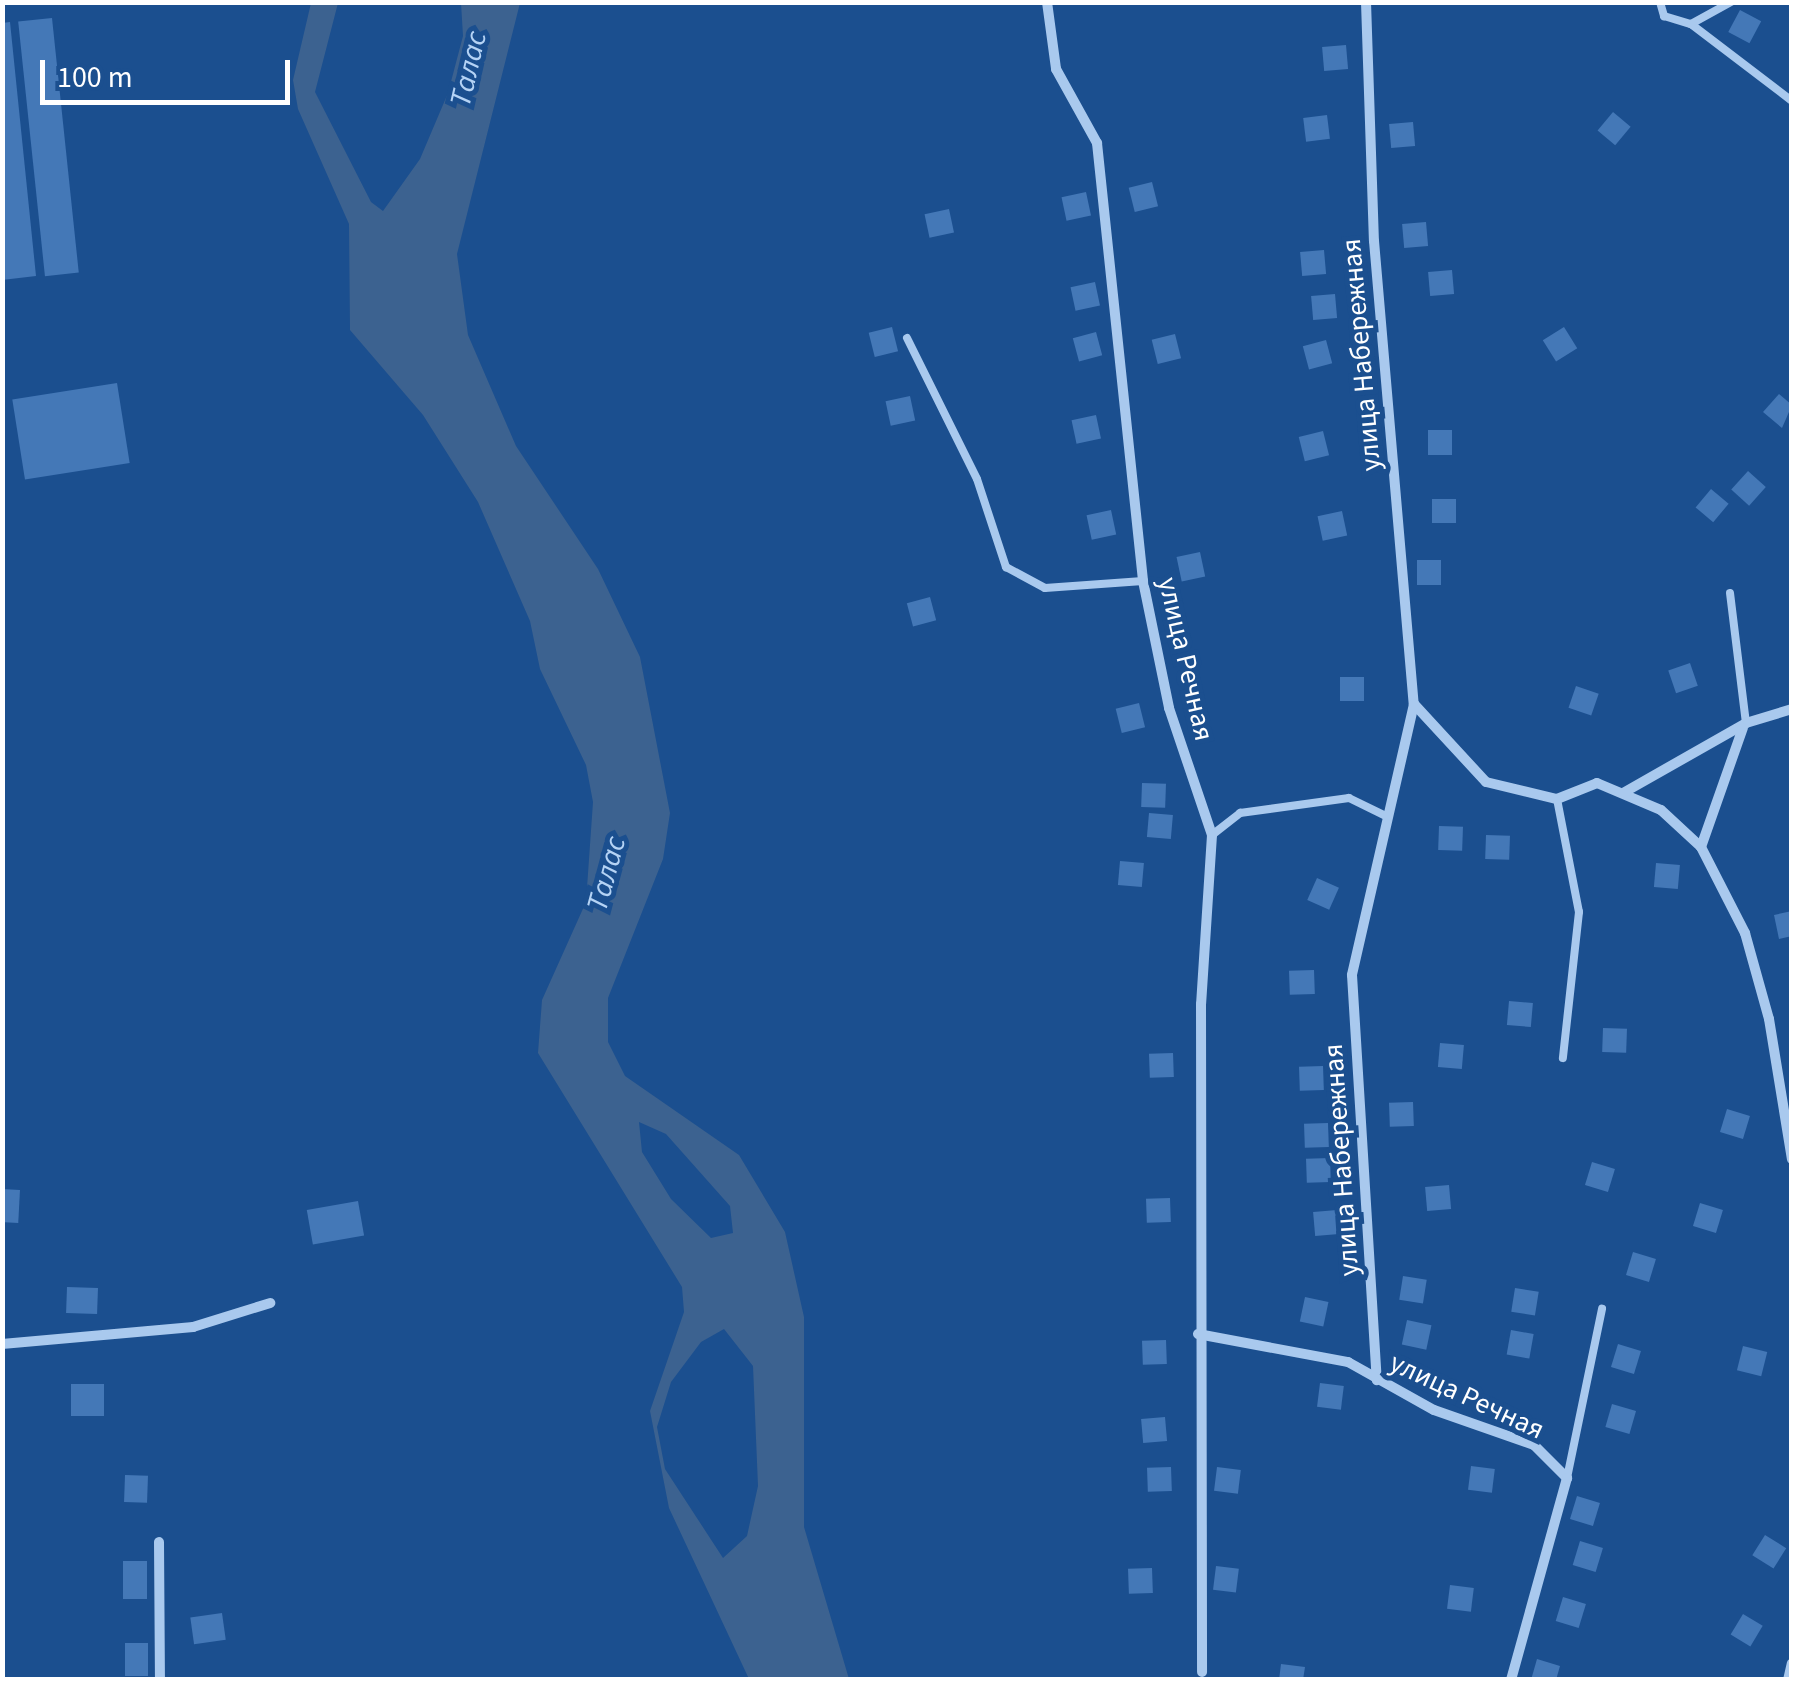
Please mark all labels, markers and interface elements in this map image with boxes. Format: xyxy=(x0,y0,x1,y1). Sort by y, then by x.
water label: Талас xyxy=(443,28,495,110)
scale bar xyxy=(45,40,295,102)
text: 100 m xyxy=(57,56,133,99)
street label: улица Набережная xyxy=(1334,237,1388,473)
street label: улица Речная xyxy=(1151,574,1221,744)
water label: Талас xyxy=(580,832,634,916)
street label: улица Набережная xyxy=(1316,1042,1366,1278)
street label: улица Речная xyxy=(1384,1346,1550,1446)

